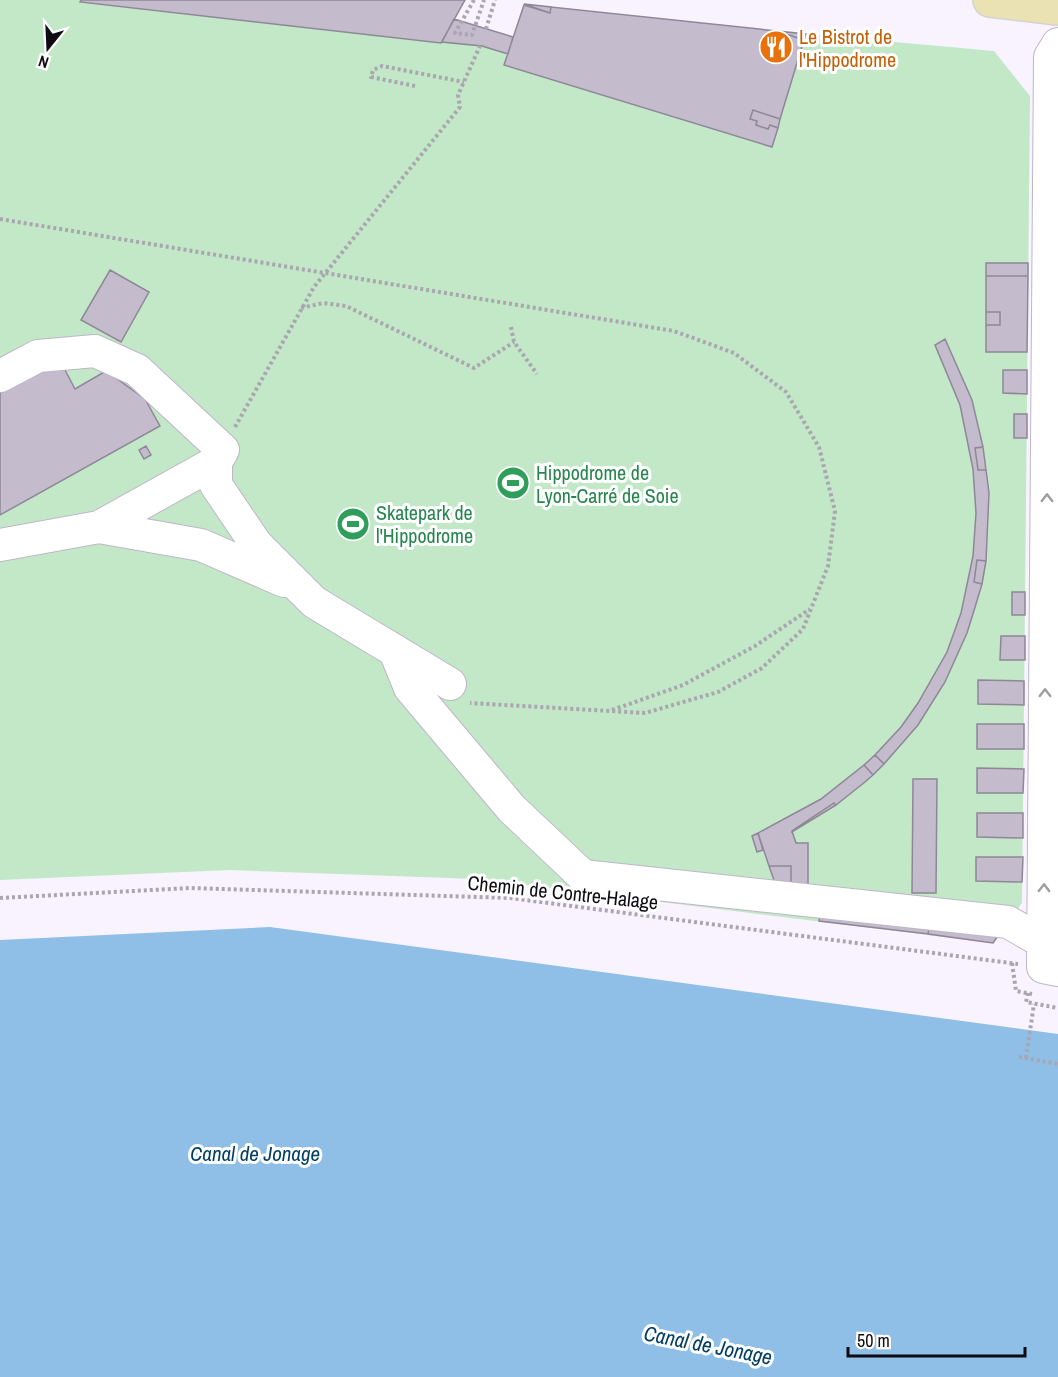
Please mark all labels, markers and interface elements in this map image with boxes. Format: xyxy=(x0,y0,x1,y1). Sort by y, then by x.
north arrow xyxy=(18,18,78,78)
place label: Le Bistrot de l'Hippodrome xyxy=(799,23,896,73)
restaurant icon: Le Bistrot de l'Hippodrome xyxy=(758,29,794,65)
text: N xyxy=(35,50,51,74)
place label: Hippodrome de Lyon-Carré de Soie xyxy=(536,459,679,509)
sports icon: Hippodrome de Lyon-Carré de Soie xyxy=(495,465,531,501)
one-way arrow xyxy=(1041,493,1053,502)
place label: Skatepark de l'Hippodrome xyxy=(376,499,473,549)
sports icon: Skatepark de l'Hippodrome xyxy=(335,506,371,542)
one-way arrow xyxy=(1039,688,1051,697)
street label: Chemin de Contre-Halage xyxy=(466,869,660,915)
one-way arrow xyxy=(1038,883,1050,892)
water label: Canal de Jonage xyxy=(190,1139,320,1168)
water label: Canal de Jonage xyxy=(641,1318,775,1372)
scale bar xyxy=(848,1320,1025,1358)
text: 50 m xyxy=(857,1328,890,1353)

